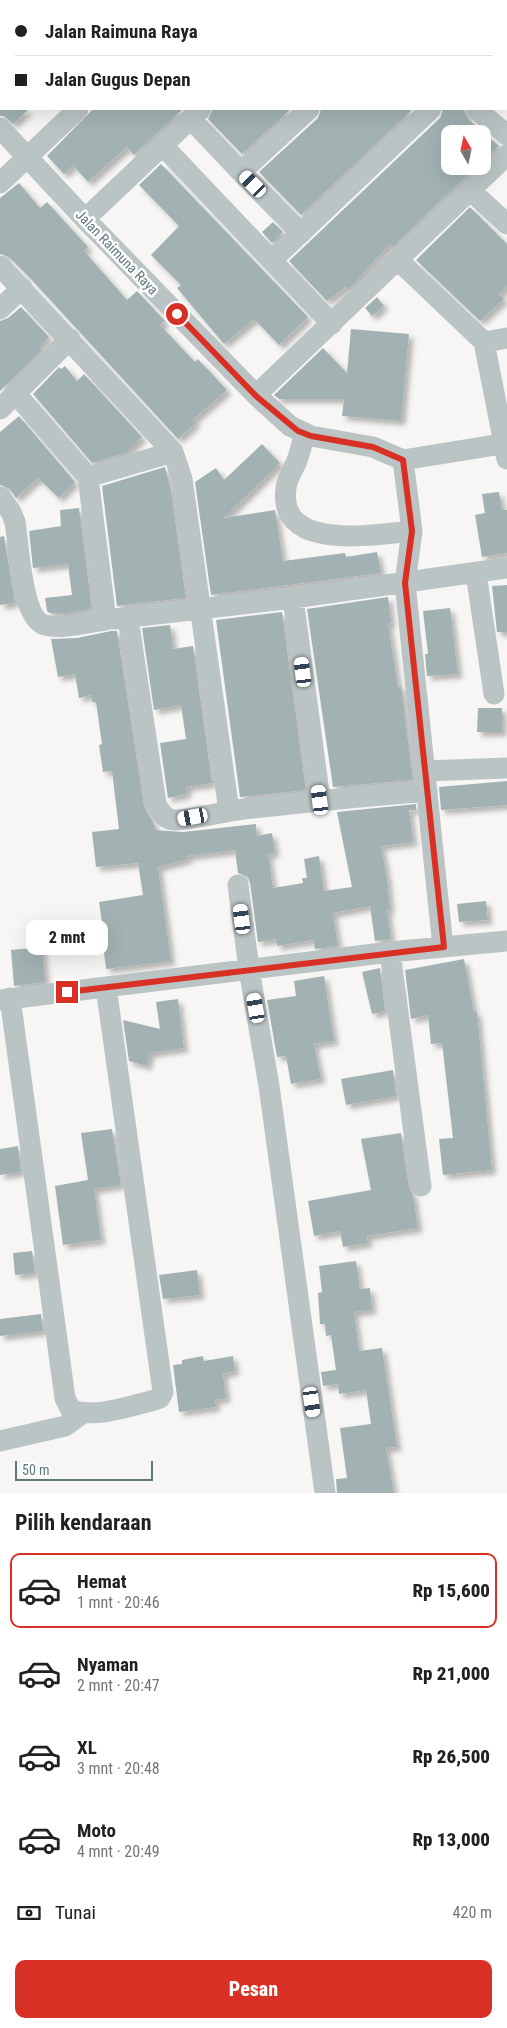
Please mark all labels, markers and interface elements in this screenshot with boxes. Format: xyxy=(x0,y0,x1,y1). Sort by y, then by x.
text: Jalan Raimuna Raya xyxy=(45,20,198,43)
text: Jalan Gugus Depan xyxy=(45,68,191,91)
north arrow xyxy=(441,125,491,175)
map controls xyxy=(441,125,491,175)
car xyxy=(237,168,268,200)
street label: Jalan Raimuna Raya xyxy=(73,206,161,298)
route start xyxy=(166,303,188,325)
car xyxy=(293,656,312,688)
car xyxy=(310,784,329,816)
car xyxy=(176,807,209,827)
car xyxy=(232,903,251,935)
callout: 2 mnt xyxy=(26,920,108,954)
text: 2 mnt xyxy=(49,928,85,947)
route end xyxy=(56,981,78,1003)
car xyxy=(246,992,265,1024)
car xyxy=(302,1386,321,1418)
scale bar xyxy=(15,1458,152,1481)
text: 50 m xyxy=(22,1462,50,1478)
text: Pilih kendaraan xyxy=(15,1510,151,1535)
icon: car xyxy=(17,1568,62,1613)
text: Hemat xyxy=(77,1570,127,1593)
text: Rp 15,600 xyxy=(412,1579,490,1602)
text: 1 mnt · 20:46 xyxy=(77,1593,160,1612)
icon: car xyxy=(17,1651,62,1696)
text: Nyaman xyxy=(77,1653,138,1676)
text: Rp 21,000 xyxy=(412,1662,490,1685)
text: 2 mnt · 20:47 xyxy=(77,1676,160,1695)
icon: car xyxy=(17,1734,62,1779)
text: XL xyxy=(77,1736,97,1759)
text: Rp 26,500 xyxy=(412,1745,490,1768)
text: 3 mnt · 20:48 xyxy=(77,1759,160,1778)
icon: car xyxy=(17,1817,62,1862)
text: Moto xyxy=(77,1819,116,1842)
text: Rp 13,000 xyxy=(412,1828,490,1851)
text: 4 mnt · 20:49 xyxy=(77,1842,160,1861)
icon: cash xyxy=(15,1899,43,1927)
text: Tunai xyxy=(55,1901,96,1924)
text: 420 m xyxy=(453,1903,492,1922)
button: Pesan xyxy=(15,1960,492,2018)

